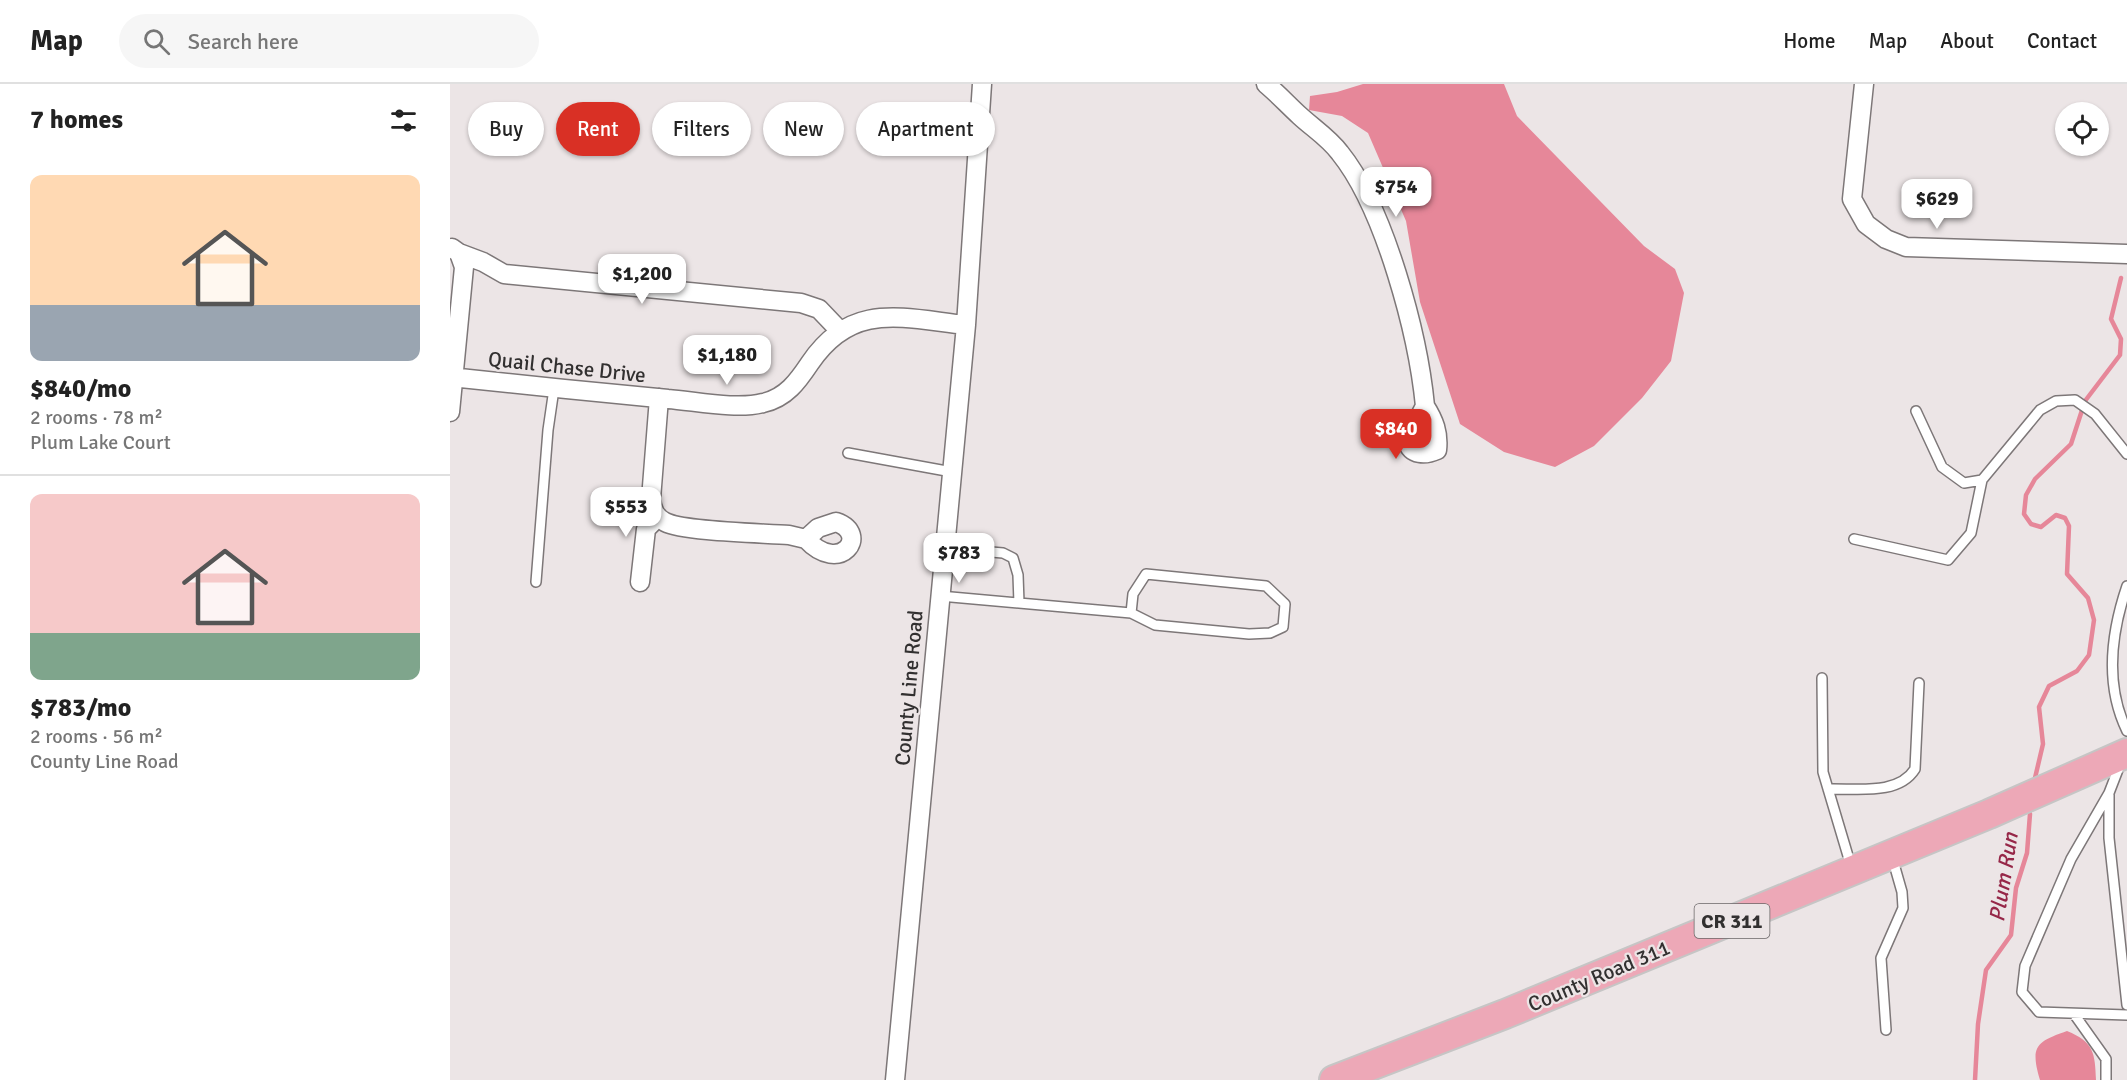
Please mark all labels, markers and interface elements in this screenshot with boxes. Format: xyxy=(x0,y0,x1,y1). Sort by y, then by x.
search box xyxy=(119,14,539,68)
text: Map xyxy=(30,24,83,58)
icon: search xyxy=(140,25,173,58)
text: Search here xyxy=(188,28,299,55)
text: Home xyxy=(1783,28,1836,54)
text: Map xyxy=(1869,28,1907,54)
text: About xyxy=(1940,28,1994,54)
text: Contact xyxy=(2027,28,2097,54)
chip: Buy xyxy=(468,102,544,156)
chip: Rent xyxy=(556,102,640,156)
chip: Filters xyxy=(652,102,751,156)
chip: New xyxy=(763,102,844,156)
chip: Apartment xyxy=(856,102,995,156)
map controls xyxy=(2055,102,2109,156)
button: locate xyxy=(2055,102,2109,156)
text: 7 homes xyxy=(30,104,123,136)
icon: filters xyxy=(387,104,420,137)
pin: $754 xyxy=(1360,167,1432,218)
text: $754 xyxy=(1374,174,1418,199)
pin: $629 xyxy=(1901,179,1973,230)
text: $629 xyxy=(1915,186,1959,211)
icon: home xyxy=(171,214,279,322)
pin: $1,200 xyxy=(593,254,691,305)
text: $1,200 xyxy=(612,261,672,286)
pin: $1,180 xyxy=(678,335,776,386)
text: $1,180 xyxy=(697,342,757,367)
street label: Quail Chase Drive xyxy=(487,346,647,388)
text: $840/mo xyxy=(30,373,131,405)
text: 2 rooms · 78 m² xyxy=(30,405,163,430)
pin: $840 xyxy=(1360,409,1432,460)
text: $840 xyxy=(1374,416,1418,441)
text: Plum Lake Court xyxy=(30,430,171,455)
pin: $553 xyxy=(590,487,662,538)
text: $553 xyxy=(604,494,648,519)
icon: home xyxy=(171,533,279,641)
pin: $783 xyxy=(923,533,995,584)
text: $783 xyxy=(937,540,981,565)
street label: County Line Road xyxy=(889,609,929,767)
text: $783/mo xyxy=(30,692,131,724)
text: 2 rooms · 56 m² xyxy=(30,724,163,749)
text: County Line Road xyxy=(30,749,179,774)
water label: Plum Run xyxy=(1983,830,2024,924)
road number: CR 311 xyxy=(1694,904,1770,938)
street label: County Road 311 xyxy=(1524,934,1674,1018)

